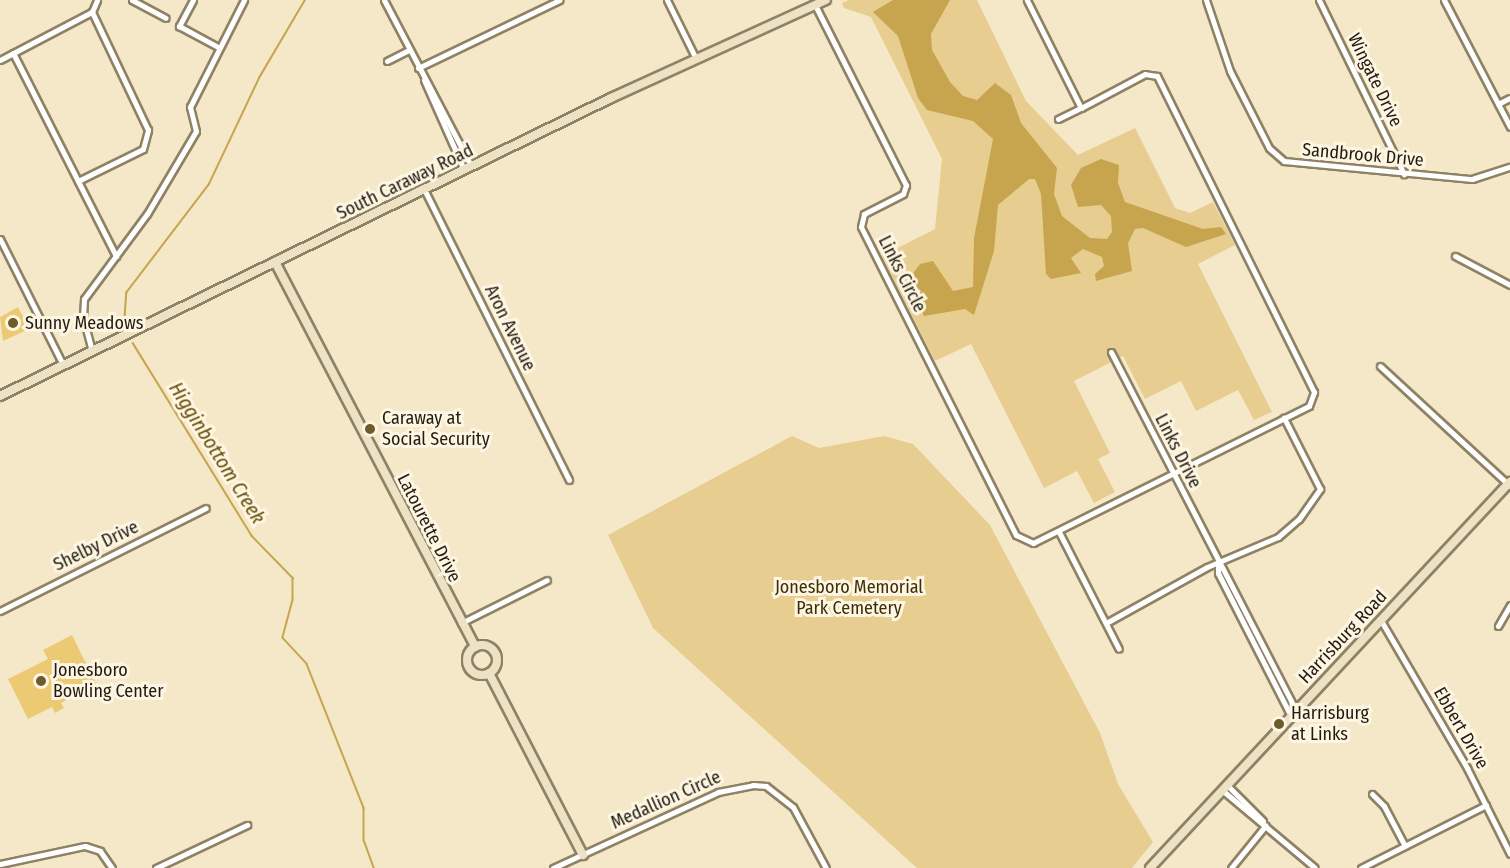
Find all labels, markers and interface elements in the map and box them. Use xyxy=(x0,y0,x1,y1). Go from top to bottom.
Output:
street label: Wingate Drive xyxy=(1343,30,1407,130)
street label: Sandbrook Drive xyxy=(1301,139,1425,171)
street label: South Caraway Road xyxy=(333,140,477,224)
street label: Links Circle xyxy=(874,232,930,316)
street label: Aron Avenue xyxy=(480,282,540,374)
place label: Sunny Meadows xyxy=(25,312,143,334)
marker: Sunny Meadows xyxy=(6,316,20,330)
water label: Higginbottom Creek xyxy=(164,378,270,528)
place label: Caraway at Social Security xyxy=(382,408,490,450)
street label: Links Drive xyxy=(1150,410,1206,492)
marker: Caraway at Social Security xyxy=(363,422,377,436)
street label: Latourette Drive xyxy=(392,470,466,586)
street label: Shelby Drive xyxy=(50,516,142,576)
park label: Jonesboro Memorial Park Cemetery xyxy=(775,577,923,620)
street label: Harrisburg Road xyxy=(1294,586,1392,688)
place label: Jonesboro Bowling Center xyxy=(53,660,164,702)
marker: Jonesboro Bowling Center xyxy=(34,674,48,688)
street label: Ebbert Drive xyxy=(1429,683,1493,773)
place label: Harrisburg at Links xyxy=(1291,703,1369,746)
marker: Harrisburg at Links xyxy=(1272,717,1286,731)
street label: Medallion Circle xyxy=(608,766,724,834)

